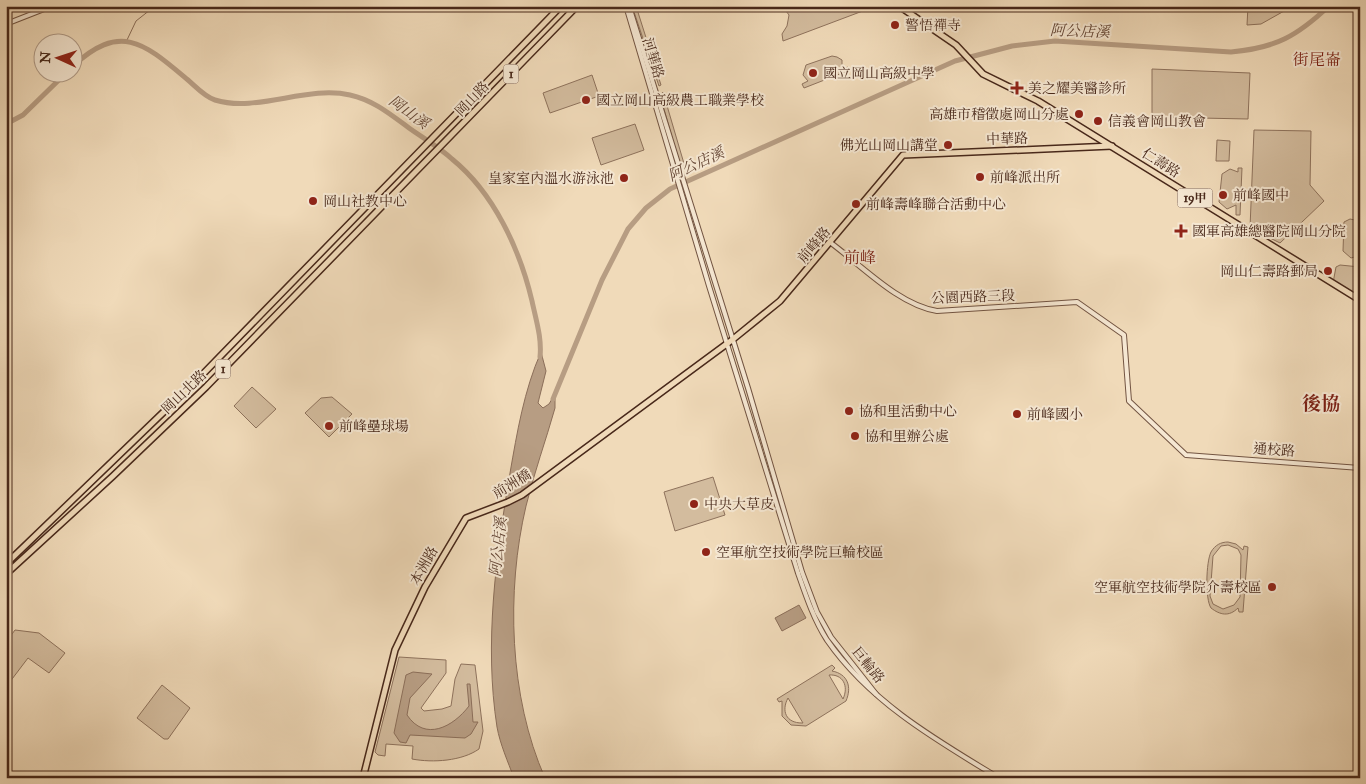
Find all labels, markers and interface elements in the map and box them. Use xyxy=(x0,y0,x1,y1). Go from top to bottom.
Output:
place label: 警悟禪寺 xyxy=(905,17,961,34)
marker: 警悟禪寺 xyxy=(889,19,901,31)
water label: 阿公店溪 xyxy=(1050,21,1112,41)
north arrow xyxy=(32,32,82,82)
street label: 河華路 xyxy=(639,35,667,81)
district label: 街尾崙 xyxy=(1293,50,1341,69)
text: N xyxy=(37,51,54,64)
road number: 1 xyxy=(504,64,518,84)
place label: 國立岡山高級中學 xyxy=(823,65,935,82)
marker: 國立岡山高級中學 xyxy=(807,67,819,79)
street label: 岡山路 xyxy=(451,78,493,120)
place label: 美之耀美醫診所 xyxy=(1028,80,1126,97)
marker: 美之耀美醫診所 xyxy=(1010,81,1024,95)
water label: 岡山溪 xyxy=(386,91,434,134)
place label: 國立岡山高級農工職業學校 xyxy=(596,92,764,109)
marker: 國立岡山高級農工職業學校 xyxy=(580,94,592,106)
place label: 高雄市稽徵處岡山分處 xyxy=(929,106,1069,123)
marker: 高雄市稽徵處岡山分處 xyxy=(1073,108,1085,120)
place label: 信義會岡山教會 xyxy=(1108,113,1206,130)
marker: 信義會岡山教會 xyxy=(1092,115,1104,127)
street label: 中華路 xyxy=(986,130,1028,148)
place label: 佛光山岡山講堂 xyxy=(840,137,938,154)
marker: 佛光山岡山講堂 xyxy=(942,139,954,151)
water label: 阿公店溪 xyxy=(665,142,729,185)
street label: 仁壽路 xyxy=(1139,145,1183,181)
place label: 前峰派出所 xyxy=(990,169,1060,186)
place label: 皇家室內溫水游泳池 xyxy=(488,170,614,187)
marker: 前峰派出所 xyxy=(974,171,986,183)
marker: 皇家室內溫水游泳池 xyxy=(618,172,630,184)
place label: 前峰國中 xyxy=(1233,187,1289,204)
road number: 19甲 xyxy=(1178,188,1212,208)
marker: 前峰國中 xyxy=(1217,189,1229,201)
place label: 岡山社教中心 xyxy=(323,193,407,210)
marker: 岡山社教中心 xyxy=(307,195,319,207)
place label: 前峰壽峰聯合活動中心 xyxy=(866,196,1006,213)
marker: 前峰壽峰聯合活動中心 xyxy=(850,198,862,210)
street label: 前峰路 xyxy=(794,223,834,267)
place label: 國軍高雄總醫院岡山分院 xyxy=(1192,223,1346,240)
marker: 國軍高雄總醫院岡山分院 xyxy=(1174,224,1188,238)
district label: 前峰 xyxy=(844,248,876,267)
place label: 岡山仁壽路郵局 xyxy=(1220,263,1318,280)
marker: 岡山仁壽路郵局 xyxy=(1322,265,1334,277)
street label: 公園西路三段 xyxy=(931,287,1015,307)
road number: 1 xyxy=(216,359,230,378)
street label: 岡山北路 xyxy=(158,366,210,418)
district label: 後協 xyxy=(1302,392,1340,415)
place label: 協和里活動中心 xyxy=(859,403,957,420)
marker: 協和里活動中心 xyxy=(843,405,855,417)
place label: 前峰國小 xyxy=(1027,406,1083,423)
marker: 前峰國小 xyxy=(1011,408,1023,420)
place label: 前峰壘球場 xyxy=(339,418,409,435)
marker: 前峰壘球場 xyxy=(323,420,335,432)
place label: 協和里辦公處 xyxy=(865,428,949,445)
marker: 協和里辦公處 xyxy=(849,430,861,442)
street label: 通校路 xyxy=(1252,440,1296,460)
street label: 前洲橋 xyxy=(490,466,534,502)
place label: 中央大草皮 xyxy=(704,496,774,513)
marker: 中央大草皮 xyxy=(688,498,700,510)
water label: 阿公店溪 xyxy=(486,514,510,578)
street label: 本洲路 xyxy=(406,544,442,588)
place label: 空軍航空技術學院巨輪校區 xyxy=(716,544,884,561)
marker: 空軍航空技術學院巨輪校區 xyxy=(700,546,712,558)
place label: 空軍航空技術學院介壽校區 xyxy=(1094,579,1262,596)
marker: 空軍航空技術學院介壽校區 xyxy=(1266,581,1278,593)
street label: 巨輪路 xyxy=(848,643,888,687)

